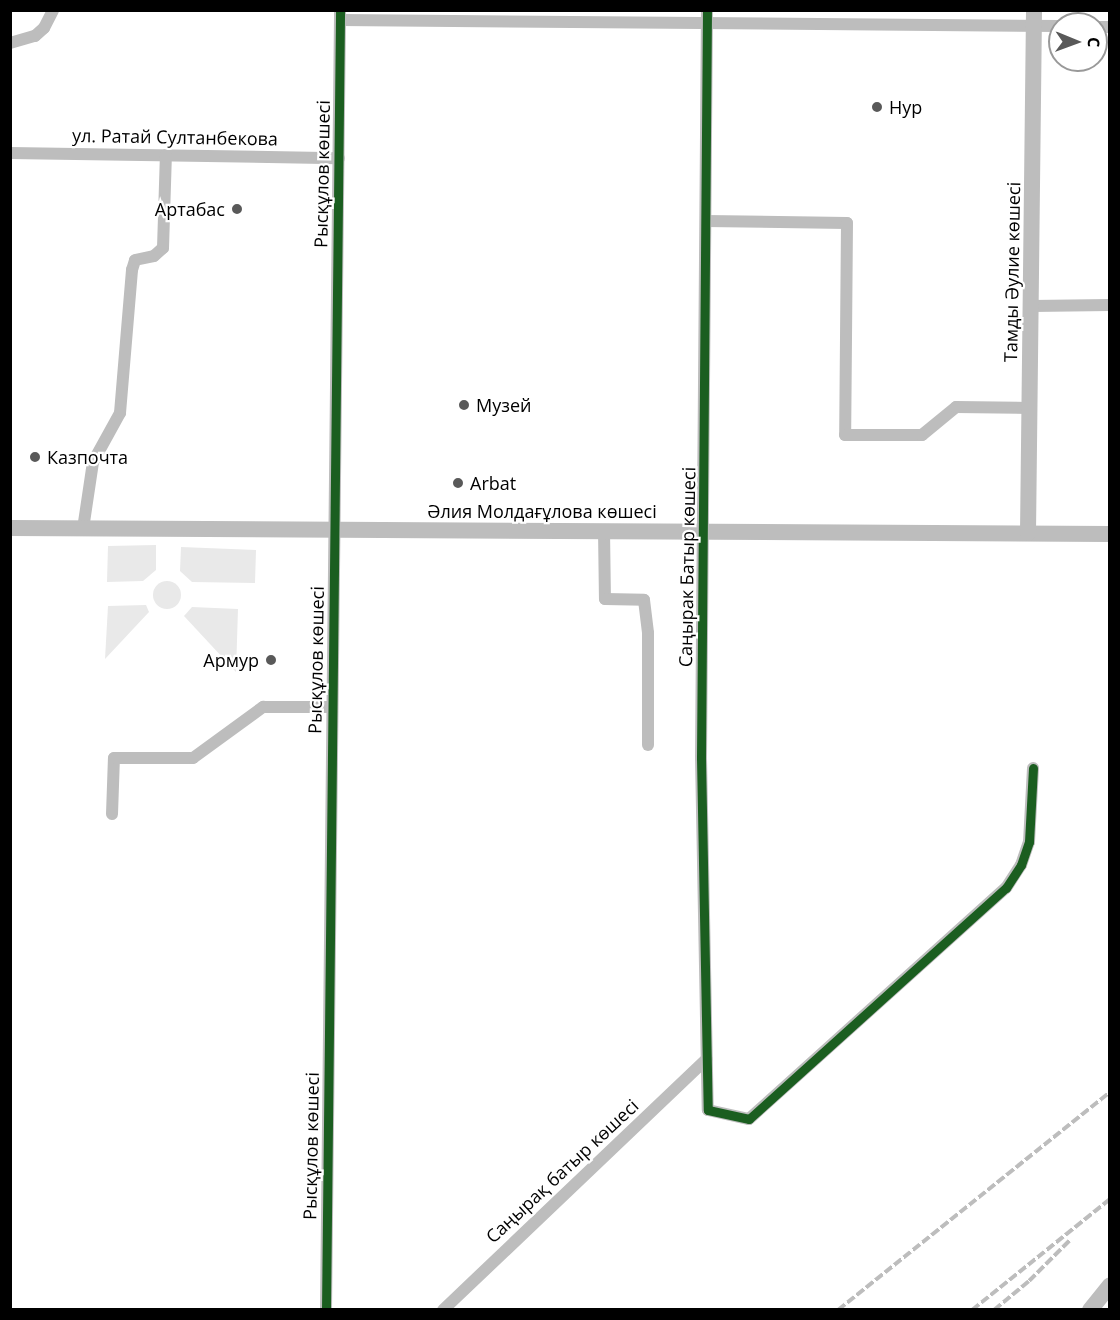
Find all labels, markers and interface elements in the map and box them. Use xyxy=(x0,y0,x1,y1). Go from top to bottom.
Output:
north arrow xyxy=(1048,12,1108,72)
text: С xyxy=(1083,37,1105,48)
place label: Нур xyxy=(889,96,922,118)
street label: Рысқұлов көшесі xyxy=(310,100,334,248)
marker: Нур xyxy=(870,100,884,114)
street label: ул. Ратай Султанбекова xyxy=(72,124,278,150)
street label: Тамды Әулие көшесі xyxy=(1000,182,1024,362)
place label: Артабас xyxy=(155,198,225,220)
marker: Артабас xyxy=(230,202,244,216)
place label: Музей xyxy=(476,394,531,416)
marker: Музей xyxy=(457,398,471,412)
place label: Казпочта xyxy=(47,446,128,468)
marker: Казпочта xyxy=(28,450,42,464)
street label: Саңырак Батыр көшесі xyxy=(674,467,700,667)
place label: Arbat xyxy=(470,472,516,494)
marker: Arbat xyxy=(451,476,465,490)
street label: Әлия Молдағұлова көшесі xyxy=(427,500,657,522)
street label: Рысқұлов көшесі xyxy=(304,586,328,734)
place label: Армур xyxy=(203,649,259,671)
marker: Армур xyxy=(264,653,278,667)
street label: Рысқұлов көшесі xyxy=(299,1072,323,1220)
street label: Саңырақ батыр көшесі xyxy=(481,1095,643,1247)

